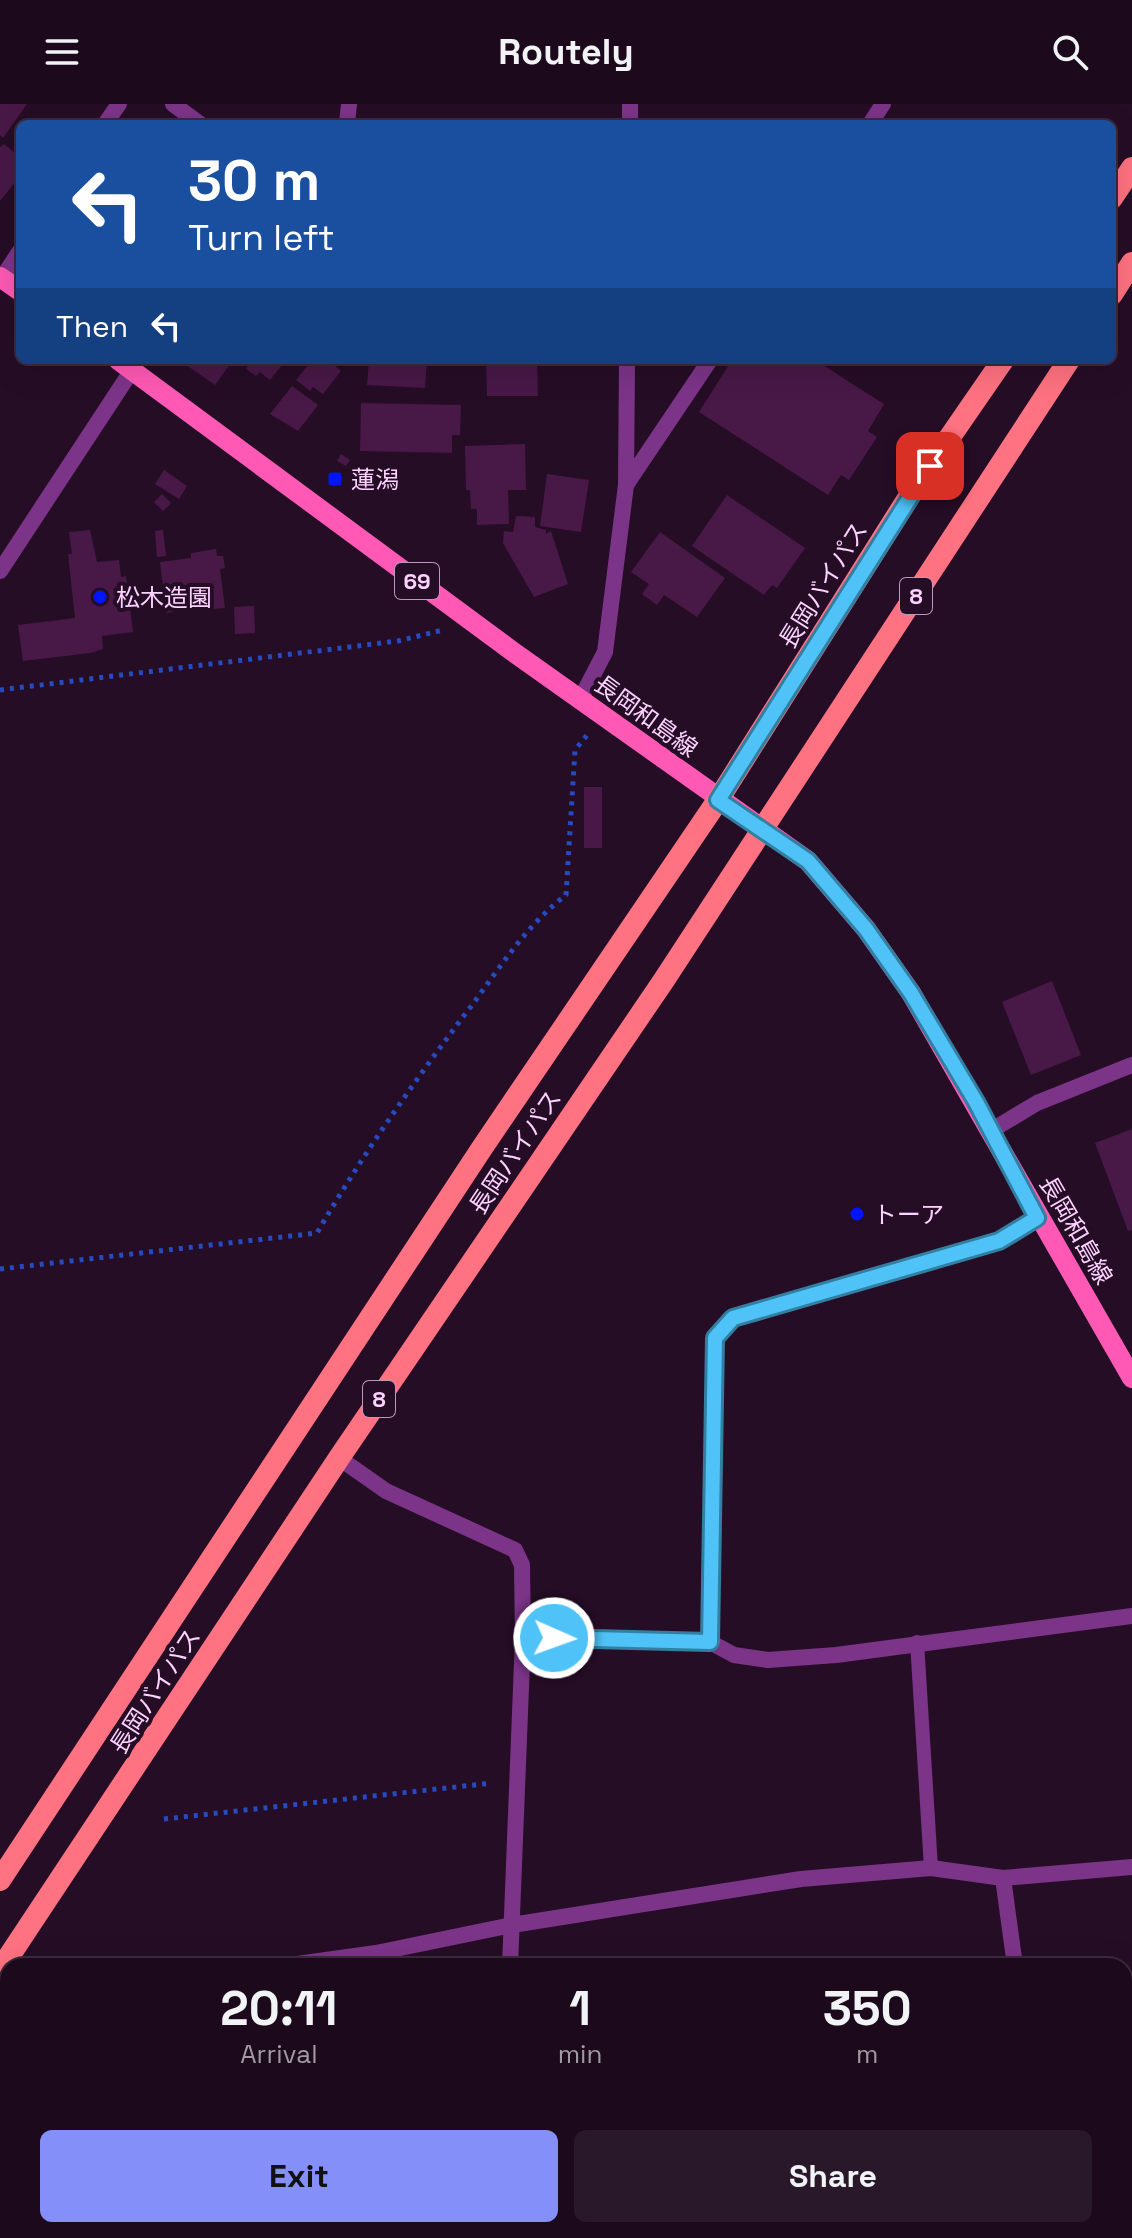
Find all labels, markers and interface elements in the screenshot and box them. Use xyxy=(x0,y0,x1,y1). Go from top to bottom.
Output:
text: Routely xyxy=(498,29,634,75)
icon: menu xyxy=(40,30,84,74)
icon: search xyxy=(1048,30,1092,74)
text: 30 m xyxy=(188,145,320,216)
icon: left xyxy=(56,152,160,256)
text: Turn left xyxy=(188,215,335,261)
icon: left xyxy=(144,304,188,348)
text: Then xyxy=(56,307,128,346)
pin xyxy=(896,432,964,500)
icon: arrive xyxy=(908,444,952,488)
place label: 蓮潟 xyxy=(351,464,399,495)
marker: 蓮潟 xyxy=(326,470,344,488)
street label: 長岡バイパス xyxy=(772,516,874,654)
road number: 69 xyxy=(395,563,439,599)
road number: 8 xyxy=(900,578,932,614)
place label: 松木造園 xyxy=(116,582,212,613)
marker: 松木造園 xyxy=(91,588,109,606)
street label: 長岡和島線 xyxy=(588,668,704,764)
street label: 長岡バイパス xyxy=(462,1084,568,1220)
street label: 長岡和島線 xyxy=(1033,1170,1119,1290)
place label: トーア xyxy=(873,1199,944,1230)
marker: トーア xyxy=(848,1205,866,1223)
road number: 8 xyxy=(363,1381,395,1417)
position arrow xyxy=(512,1596,596,1680)
street label: 長岡バイパス xyxy=(103,1622,207,1760)
text: 20:11 xyxy=(220,1978,338,2039)
text: 1 xyxy=(569,1978,591,2039)
text: 350 xyxy=(823,1978,912,2039)
text: Arrival xyxy=(240,2037,318,2071)
text: min xyxy=(558,2037,602,2071)
text: m xyxy=(856,2037,878,2071)
button: Exit xyxy=(40,2130,558,2222)
button: Share xyxy=(574,2130,1092,2222)

